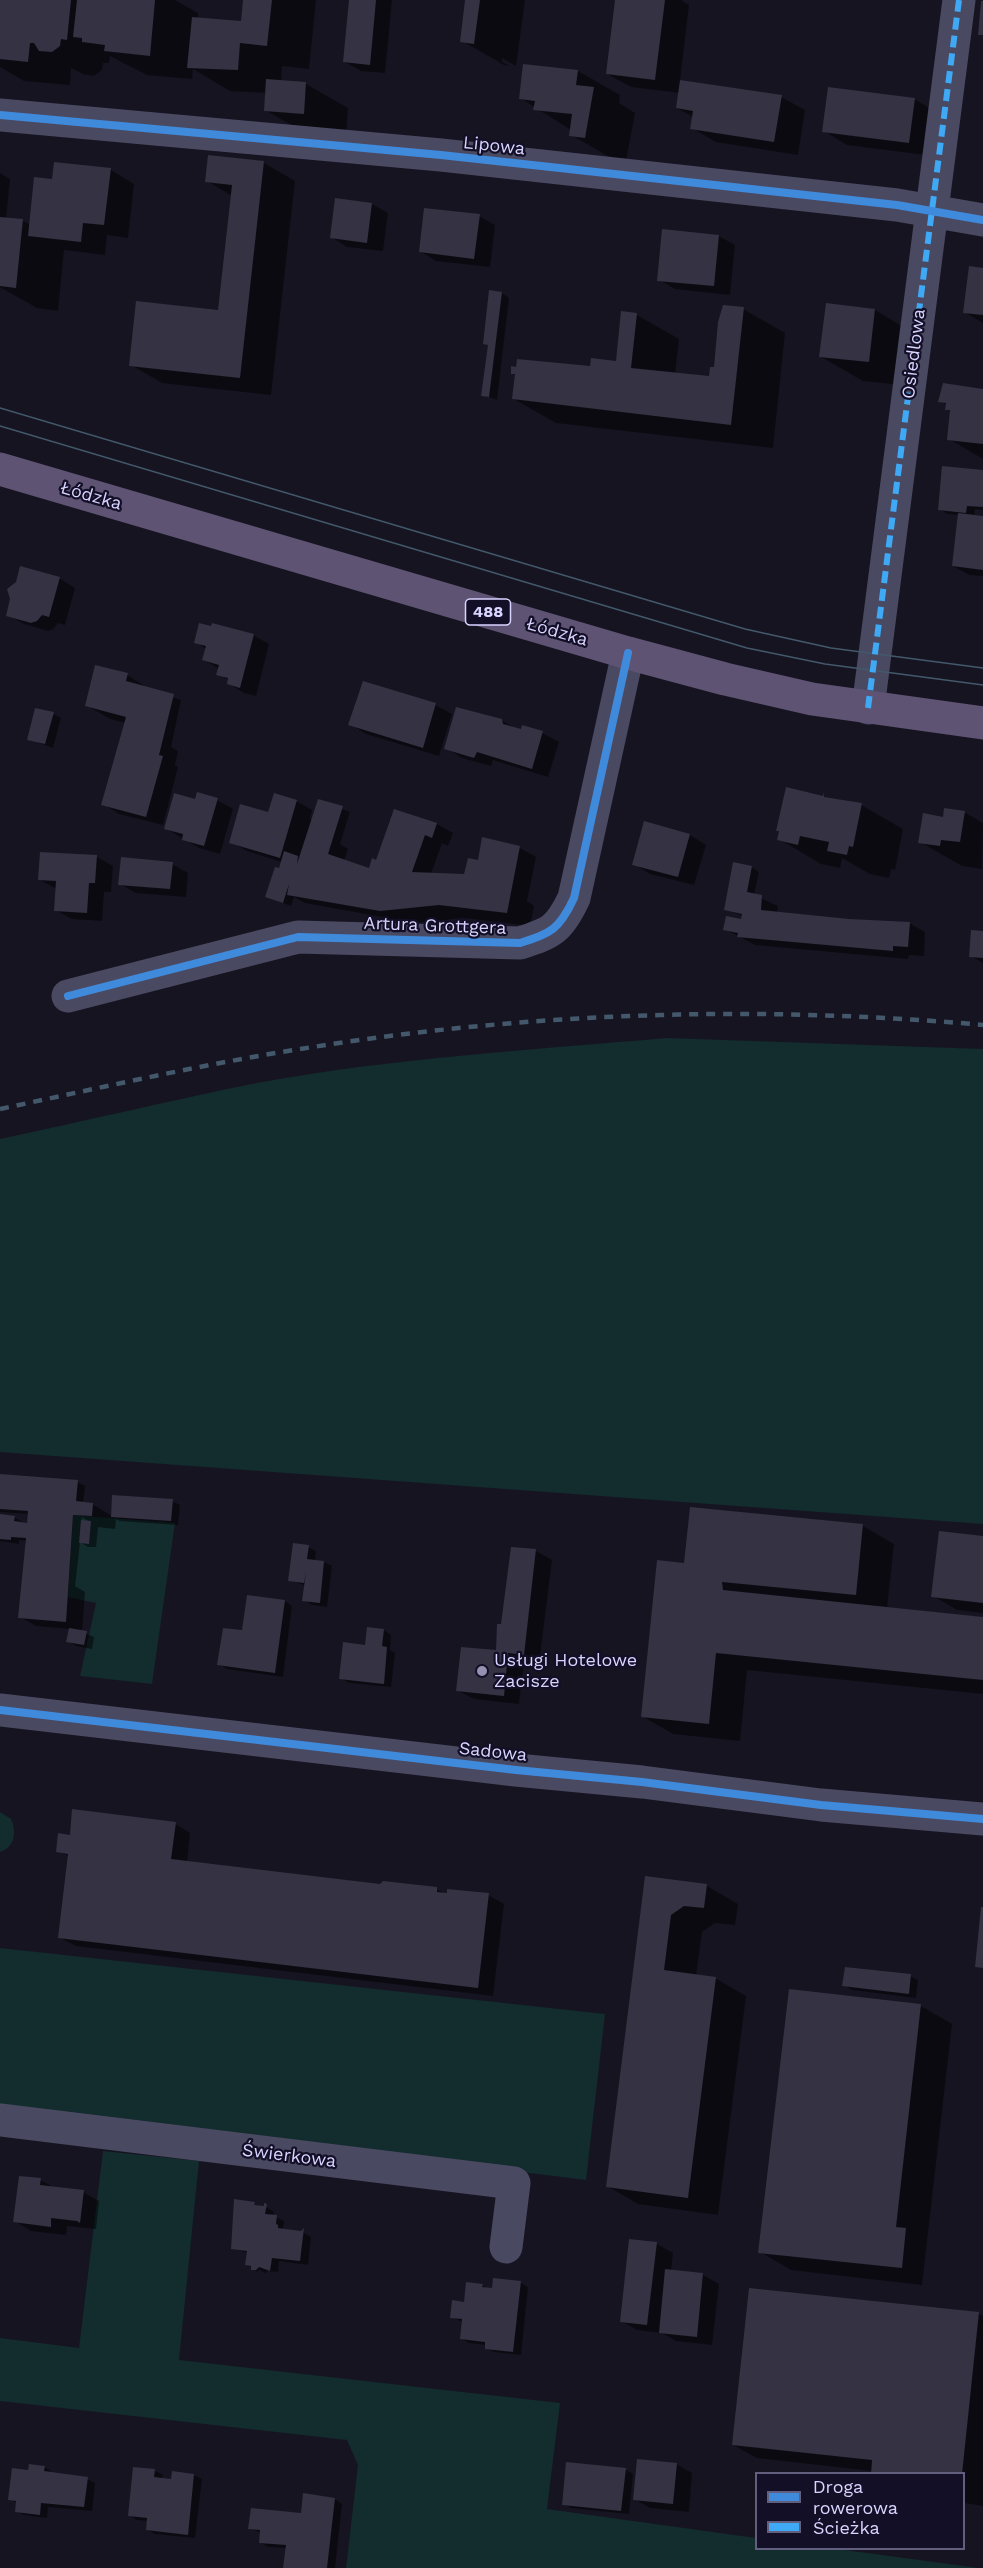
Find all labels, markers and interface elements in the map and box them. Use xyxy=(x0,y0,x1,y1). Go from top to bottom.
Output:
street label: Lipowa xyxy=(462,132,526,160)
street label: Osiedlowa xyxy=(898,308,930,400)
street label: Łódzka xyxy=(58,477,124,515)
road number: 488 xyxy=(466,599,510,625)
street label: Łódzka xyxy=(524,613,590,651)
street label: Artura Grottgera xyxy=(363,913,507,939)
place label: Usługi Hotelowe Zacisze xyxy=(494,1650,637,1692)
marker: Usługi Hotelowe Zacisze xyxy=(475,1664,489,1678)
street label: Sadowa xyxy=(458,1738,528,1766)
street label: Świerkowa xyxy=(241,2140,337,2172)
legend xyxy=(755,2472,965,2550)
text: Droga rowerowa xyxy=(813,2476,898,2518)
text: Ścieżka xyxy=(813,2517,880,2538)

